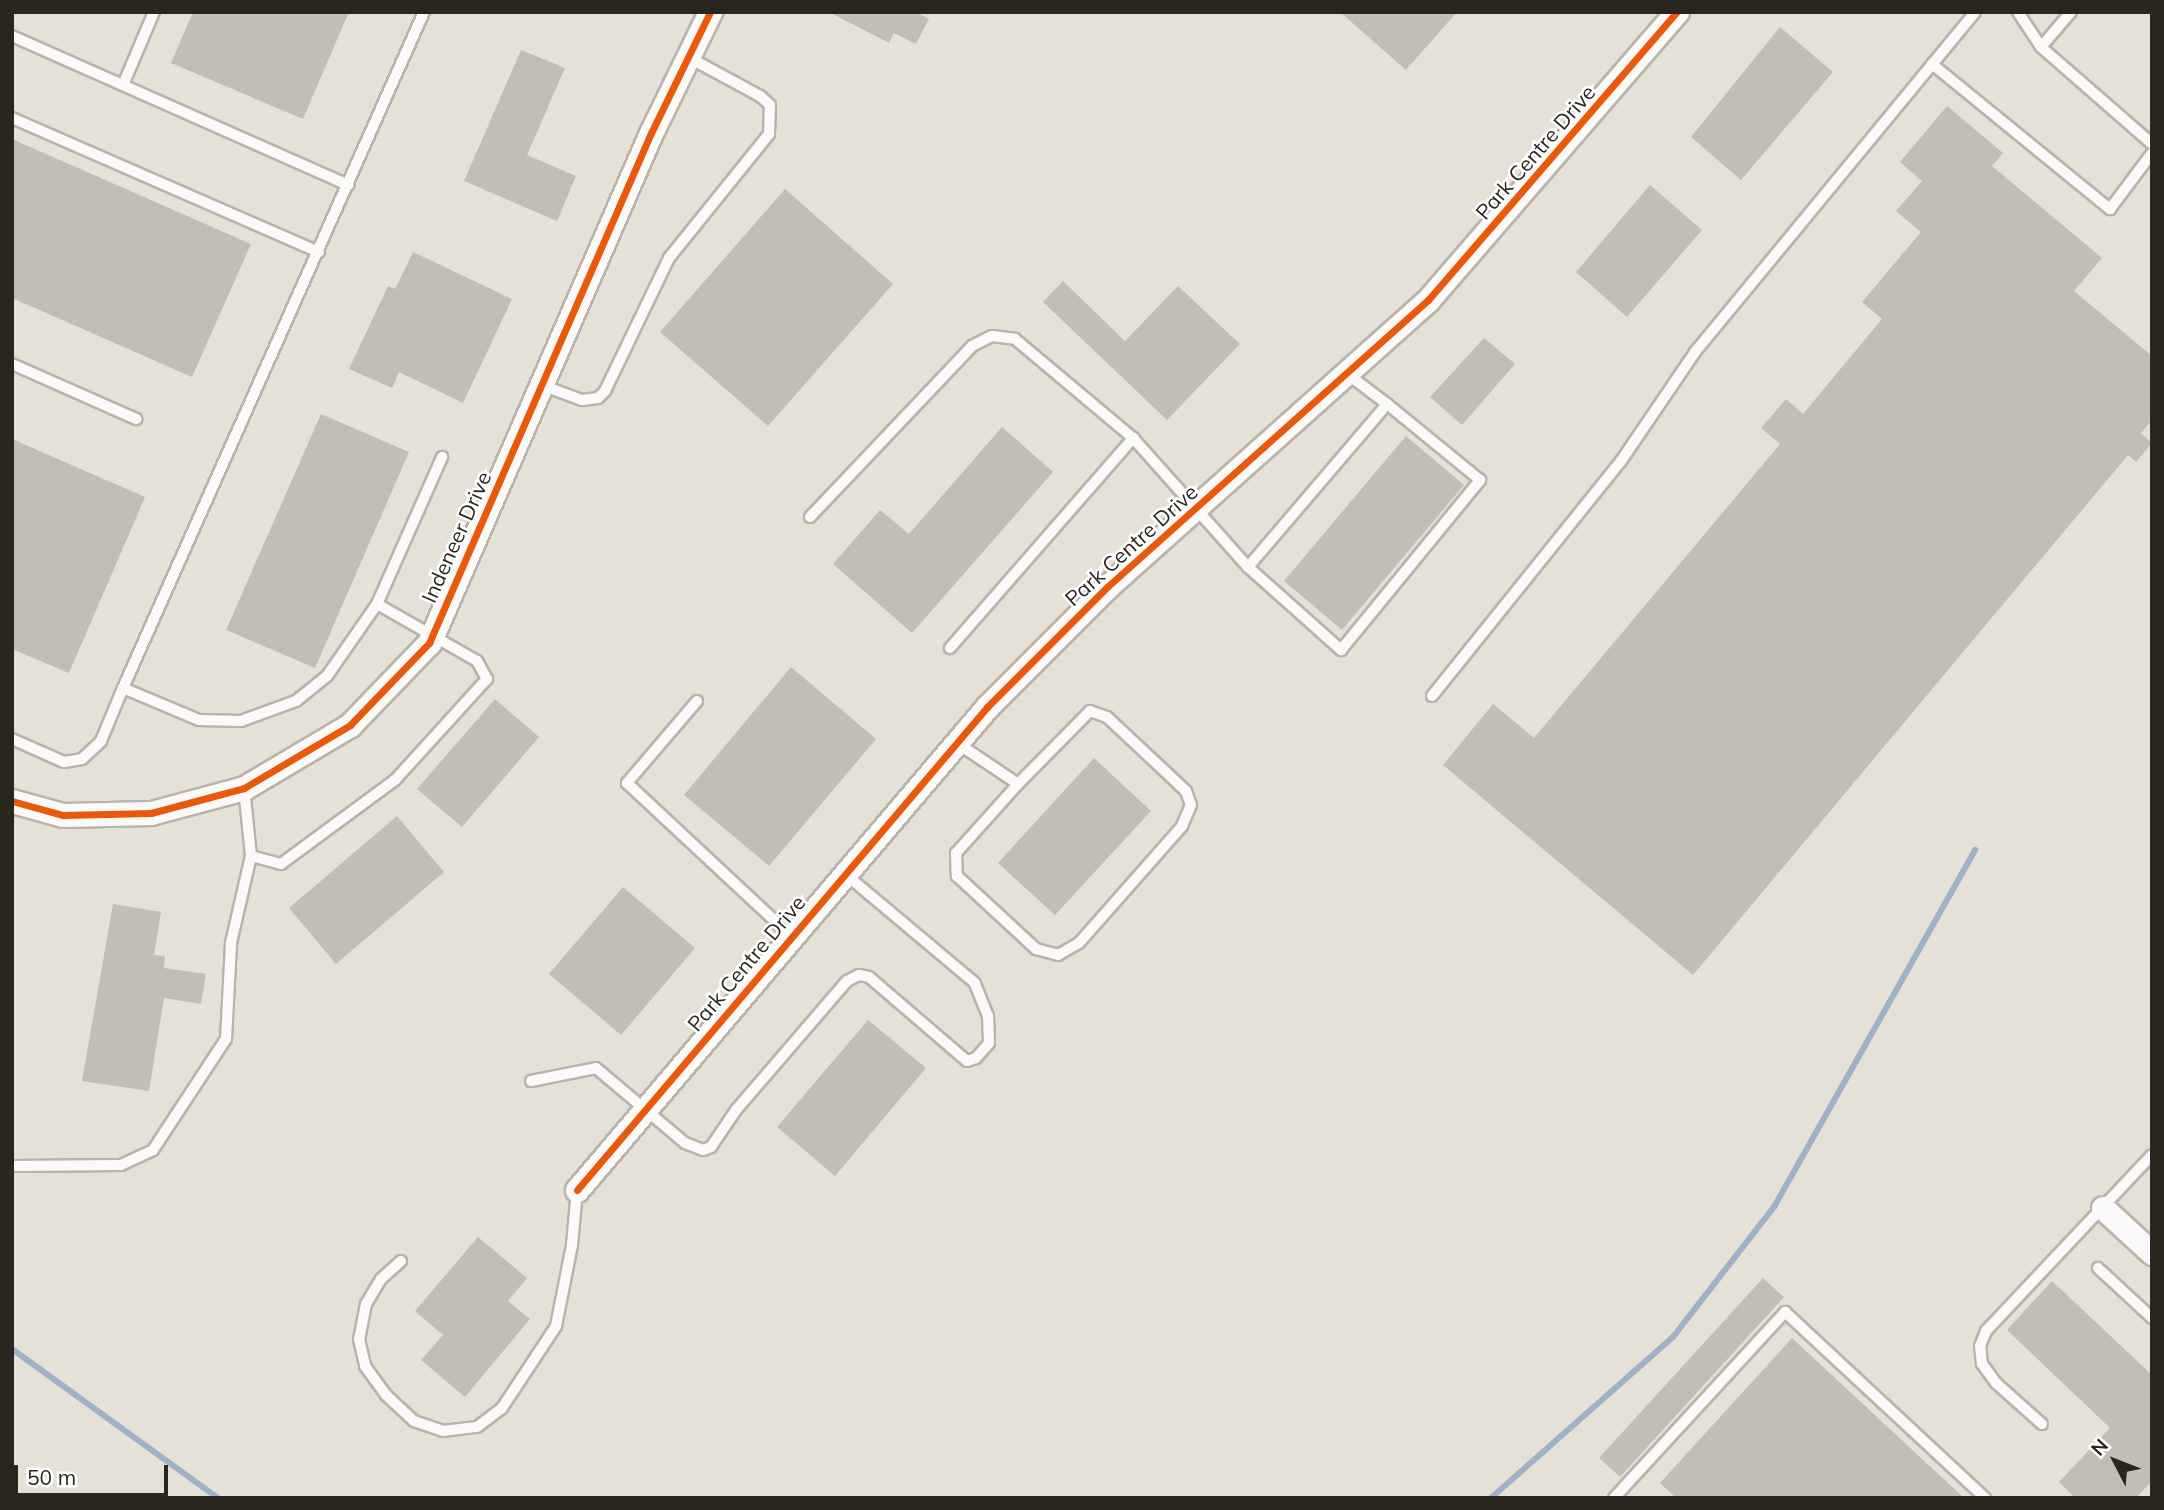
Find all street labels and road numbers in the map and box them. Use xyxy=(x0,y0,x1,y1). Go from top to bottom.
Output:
street label: Park Centre Drive xyxy=(1470,80,1600,224)
street label: Indeneer Drive xyxy=(416,468,496,606)
street label: Park Centre Drive xyxy=(1060,479,1202,611)
street label: Park Centre Drive xyxy=(682,890,810,1036)

